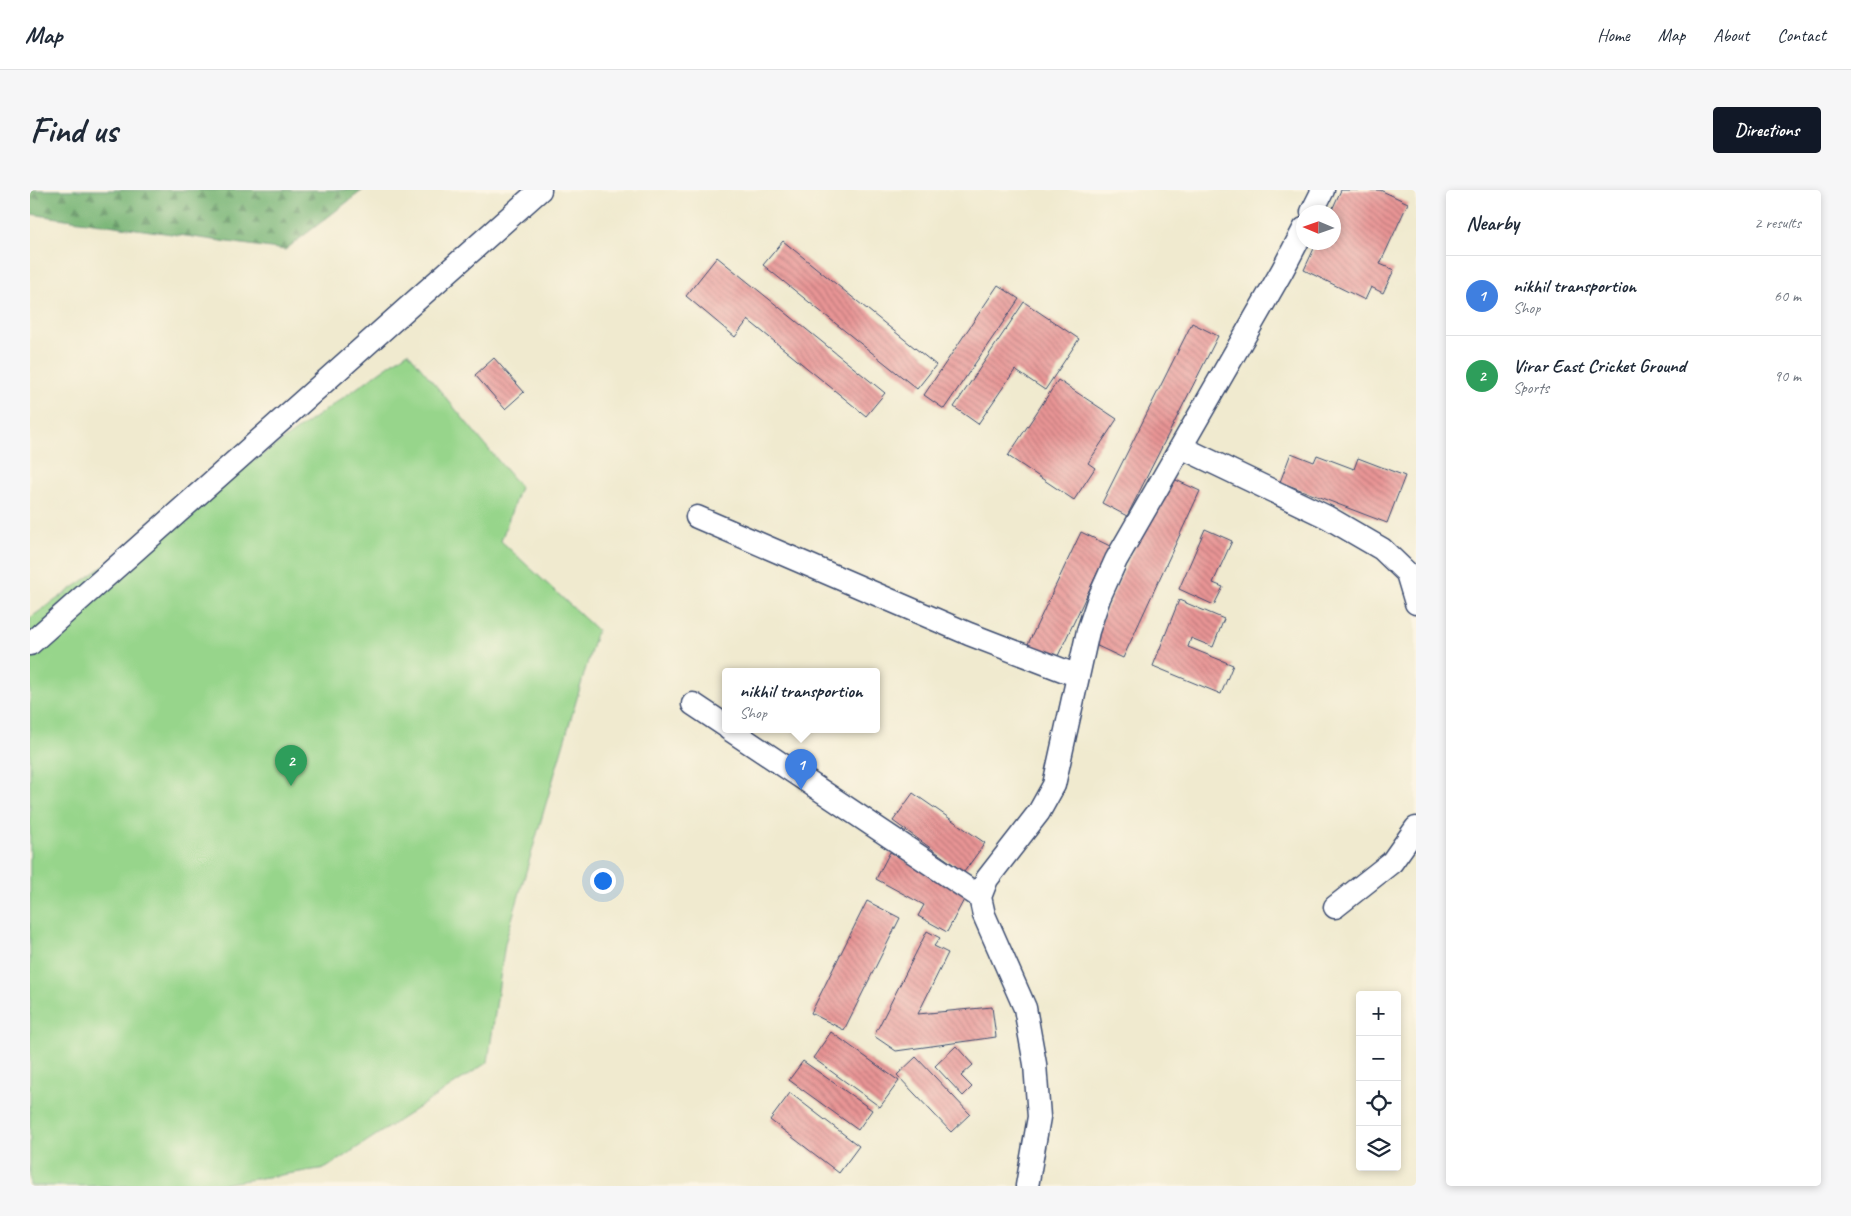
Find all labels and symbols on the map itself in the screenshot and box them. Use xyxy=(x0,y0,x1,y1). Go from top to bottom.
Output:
north arrow xyxy=(1296,205,1341,250)
pin: 2 xyxy=(275,745,307,786)
pin: 1 xyxy=(785,749,817,790)
your location xyxy=(590,868,616,894)

